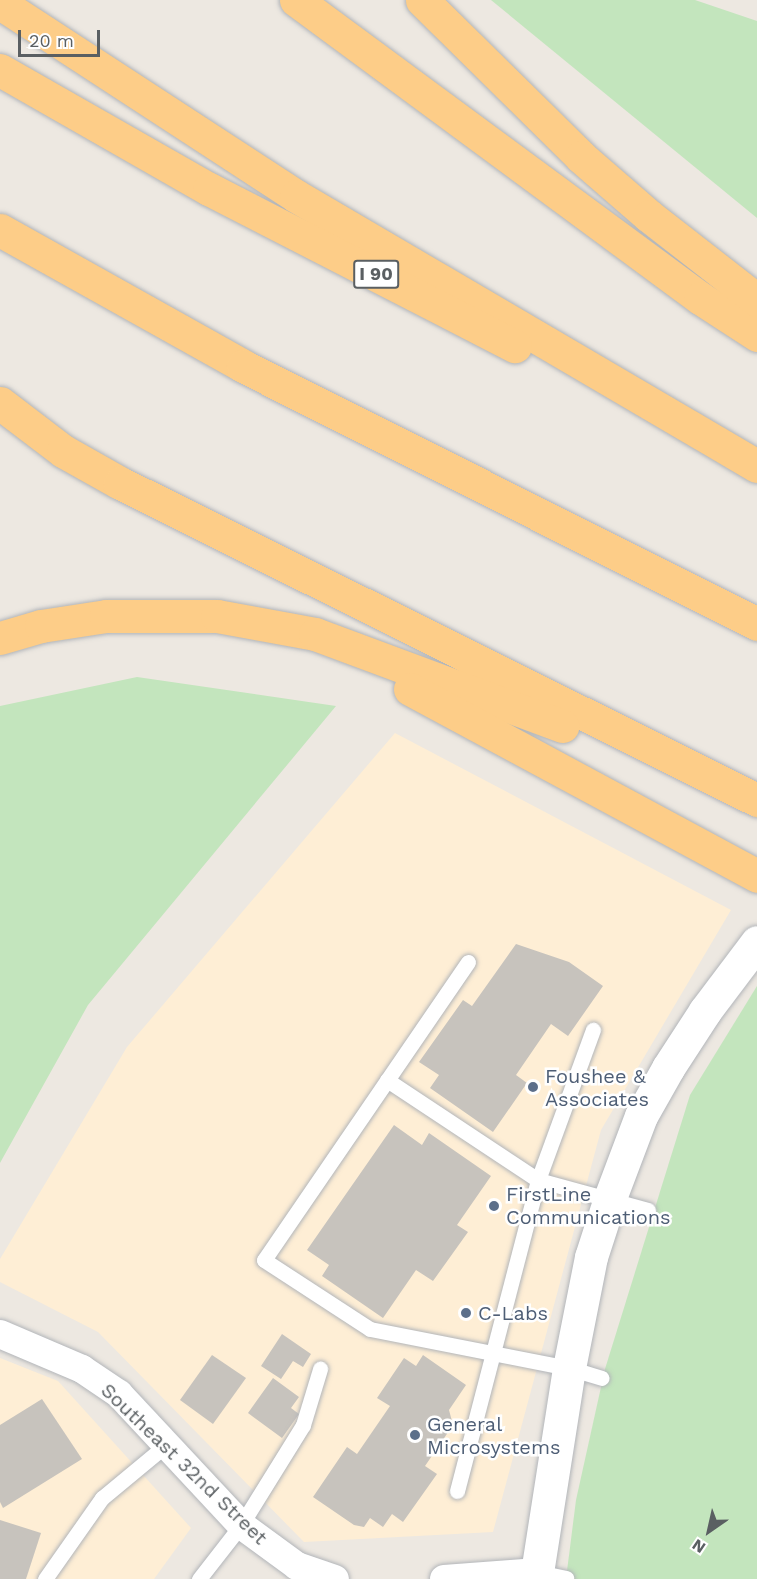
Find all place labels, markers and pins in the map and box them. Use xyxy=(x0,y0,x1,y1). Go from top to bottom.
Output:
place label: Foushee & Associates xyxy=(545,1064,649,1111)
marker: Foushee & Associates xyxy=(526,1080,540,1094)
place label: FirstLine Communications xyxy=(506,1182,671,1229)
marker: FirstLine Communications xyxy=(487,1199,501,1213)
place label: C-Labs xyxy=(478,1301,548,1325)
marker: C-Labs xyxy=(459,1306,473,1320)
place label: General Microsystems xyxy=(427,1412,560,1459)
marker: General Microsystems xyxy=(408,1428,422,1442)

